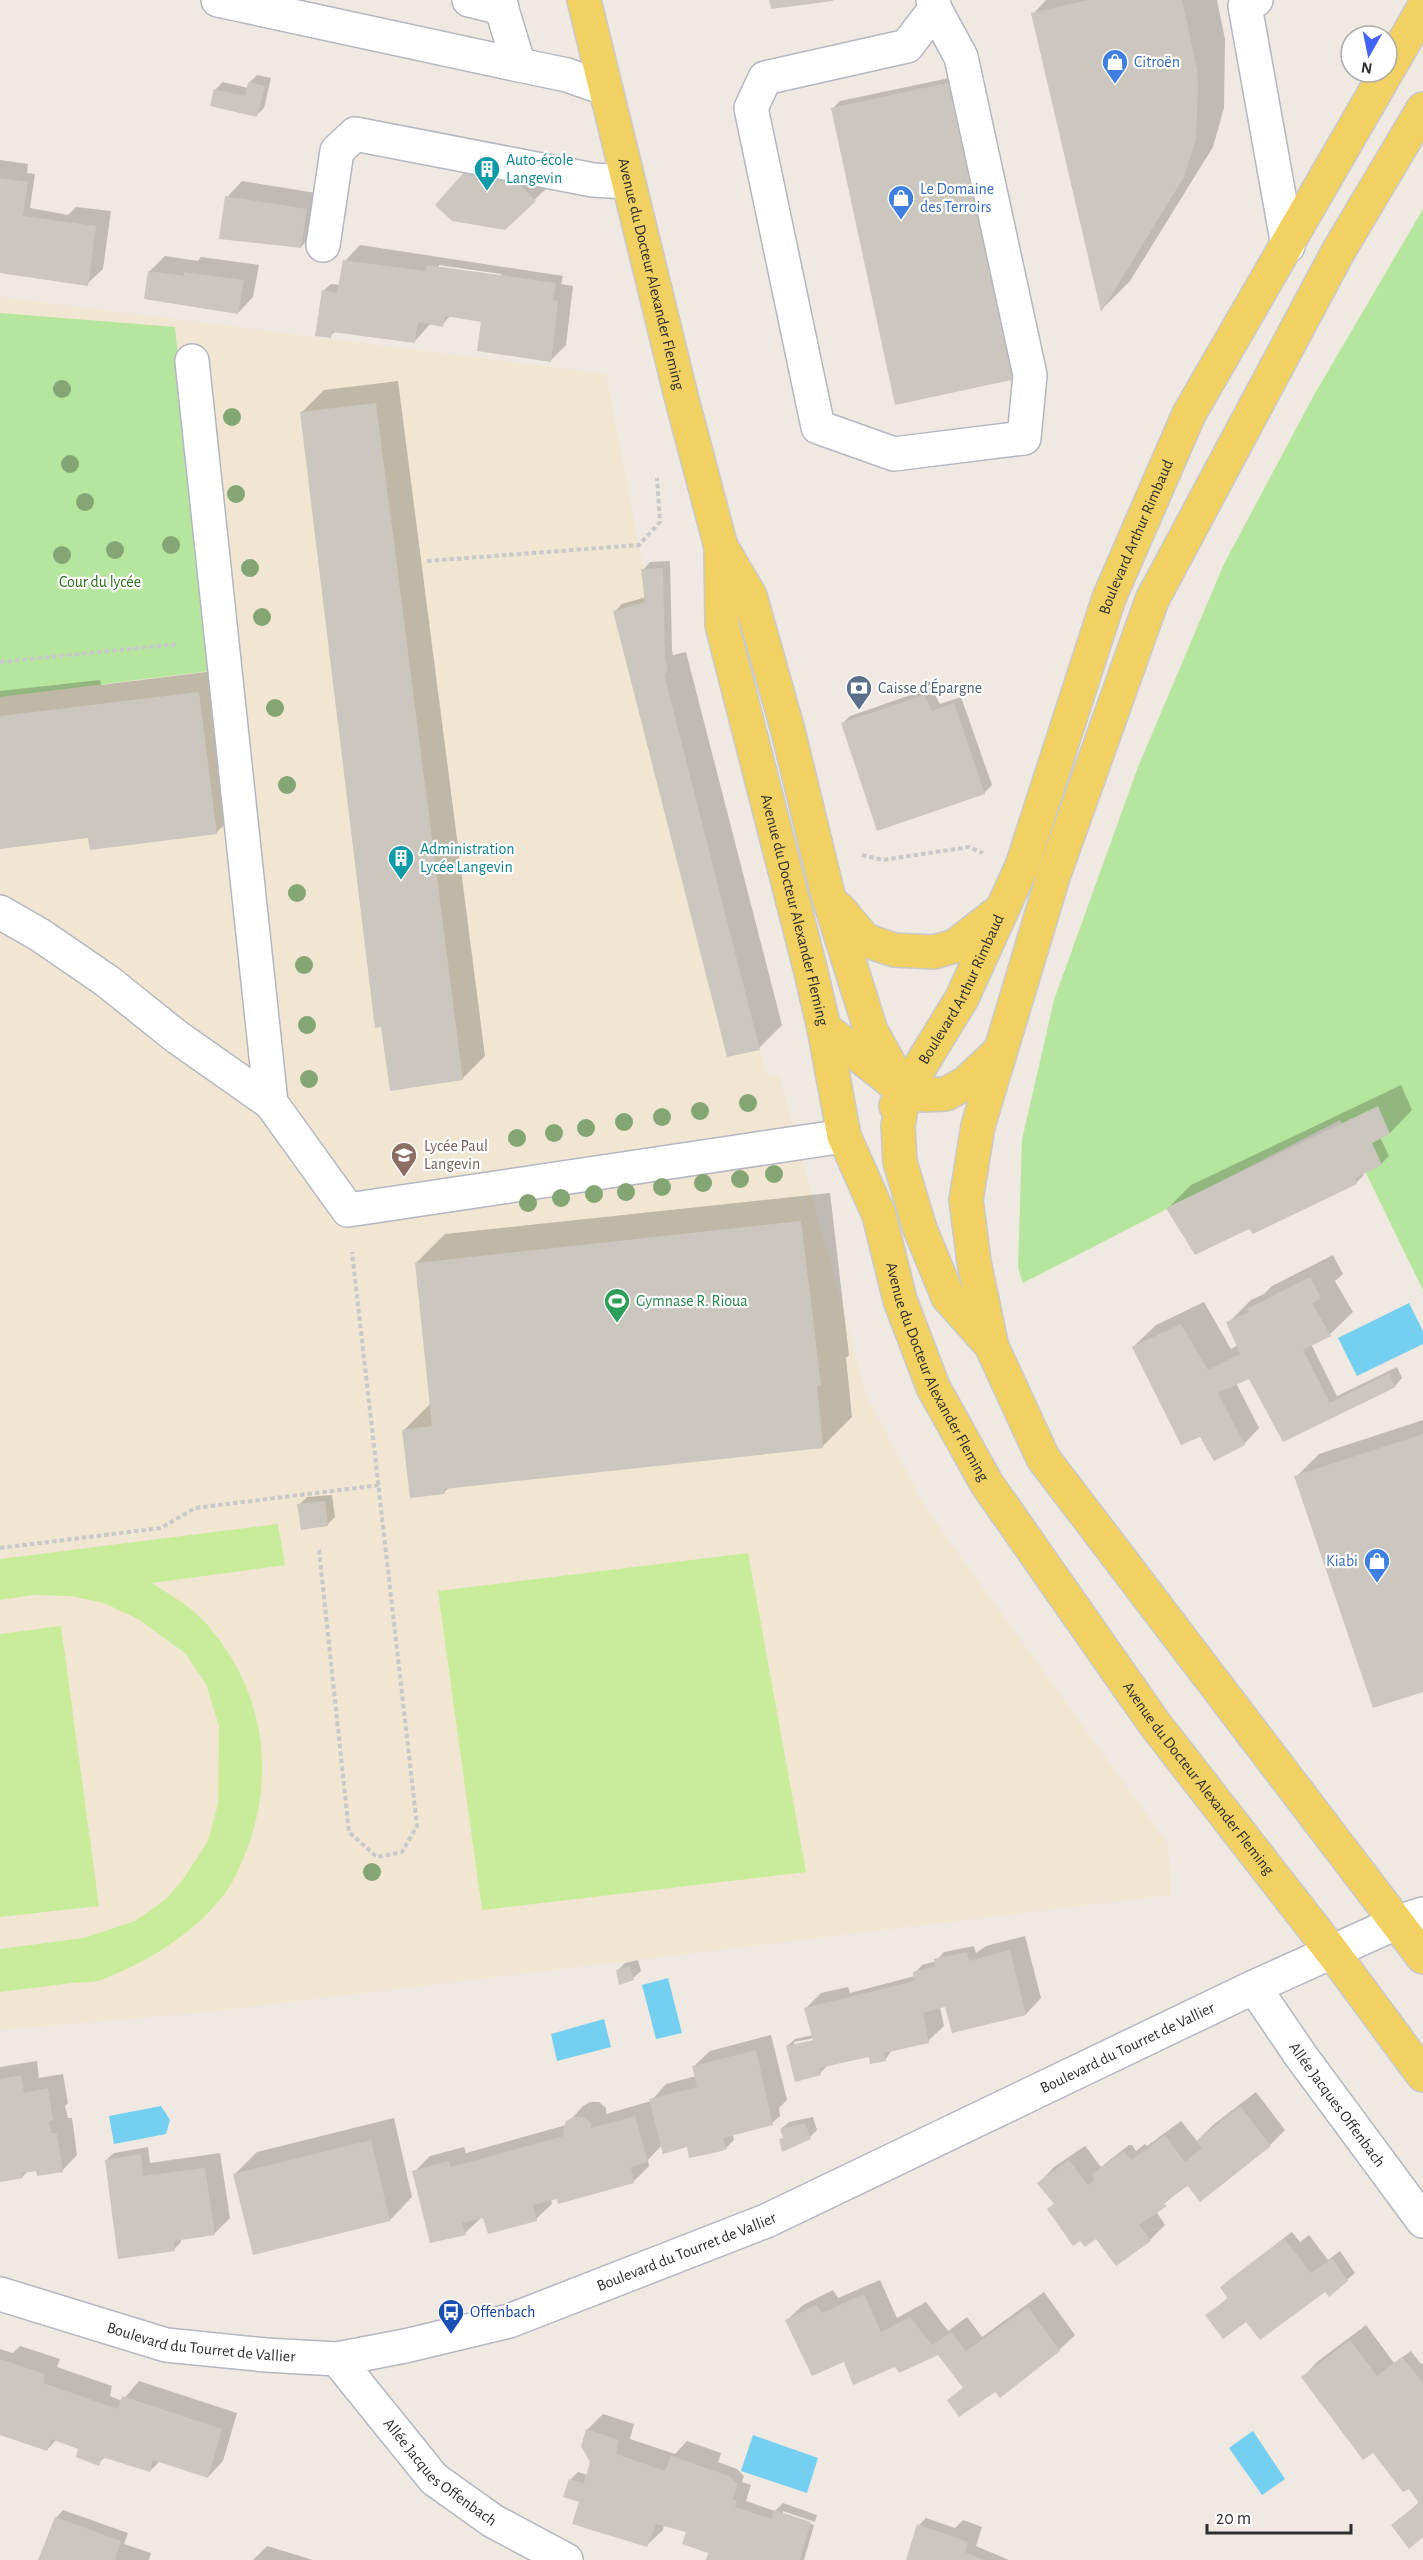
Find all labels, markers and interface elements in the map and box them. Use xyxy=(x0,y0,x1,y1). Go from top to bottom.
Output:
north arrow xyxy=(1339,24,1399,84)
shop icon: Citroën xyxy=(1100,47,1130,85)
place label: Citroën xyxy=(1134,54,1180,70)
text: N xyxy=(1360,59,1374,77)
place label: Auto-école Langevin xyxy=(506,152,573,186)
building icon: Auto-école Langevin xyxy=(472,154,502,192)
street label: Avenue du Docteur Alexander Fleming xyxy=(615,156,687,392)
place label: Le Domaine des Terroirs xyxy=(920,181,994,215)
shop icon: Le Domaine des Terroirs xyxy=(886,183,916,221)
street label: Boulevard Arthur Rimbaud xyxy=(1096,457,1176,616)
park label: Cour du lycée xyxy=(59,574,141,591)
bank icon: Caisse d'Épargne xyxy=(844,673,874,711)
place label: Caisse d'Épargne xyxy=(878,678,982,696)
street label: Avenue du Docteur Alexander Fleming xyxy=(758,792,831,1028)
place label: Administration Lycée Langevin xyxy=(420,841,514,876)
building icon: Administration Lycée Langevin xyxy=(386,843,416,881)
street label: Boulevard Arthur Rimbaud xyxy=(916,912,1007,1067)
place label: Lycée Paul Langevin xyxy=(424,1138,488,1172)
school or university icon: Lycée Paul Langevin xyxy=(389,1140,419,1178)
street label: Avenue du Docteur Alexander Fleming xyxy=(883,1261,992,1484)
sports icon: Gymnase R. Rioua xyxy=(602,1286,632,1324)
place label: Gymnase R. Rioua xyxy=(636,1293,748,1310)
shop icon: Kiabi xyxy=(1362,1546,1392,1584)
place label: Kiabi xyxy=(1326,1553,1358,1569)
street label: Avenue du Docteur Alexander Fleming xyxy=(1120,1679,1277,1878)
street label: Boulevard du Tourret de Vallier xyxy=(1038,1999,1218,2096)
street label: Allée Jacques Offenbach xyxy=(1286,2039,1388,2170)
street label: Boulevard du Tourret de Vallier xyxy=(595,2209,780,2294)
bus stop icon: Offenbach xyxy=(436,2297,466,2335)
place label: Offenbach xyxy=(470,2304,535,2320)
street label: Boulevard du Tourret de Vallier xyxy=(105,2319,297,2365)
street label: Allée Jacques Offenbach xyxy=(380,2415,500,2529)
scale bar xyxy=(1207,2497,1351,2535)
text: 20 m xyxy=(1216,2510,1251,2528)

